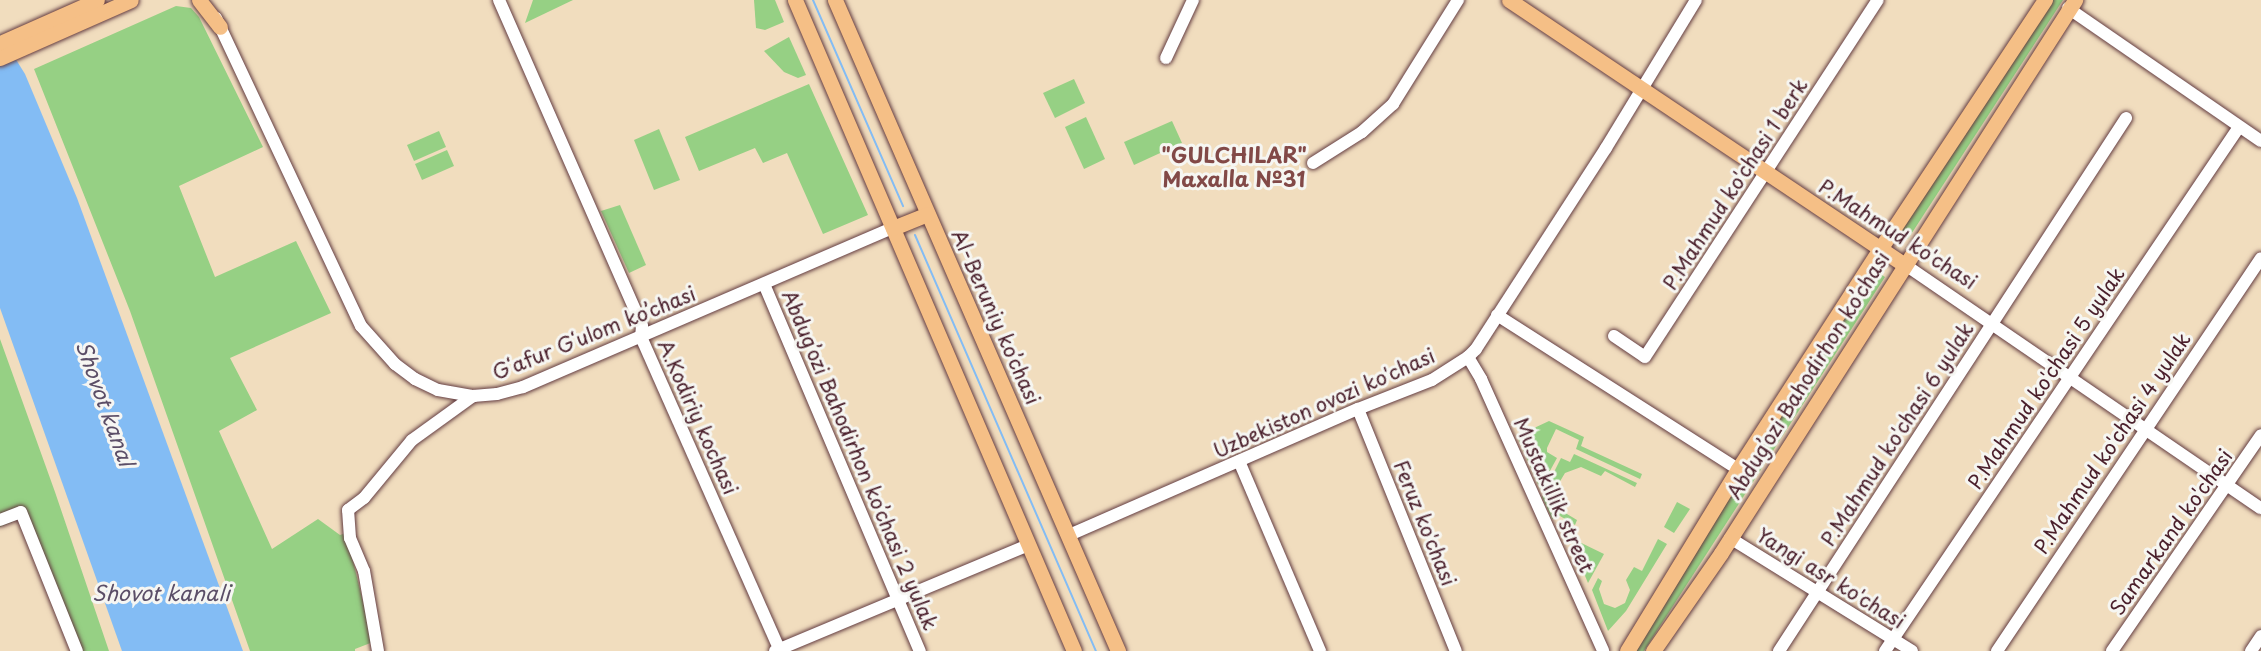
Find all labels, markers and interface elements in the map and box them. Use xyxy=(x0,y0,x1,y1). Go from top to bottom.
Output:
street label: P.Mahmud ko'chasi 1 berk xyxy=(1657,73,1813,295)
district label: "GULCHILAR" Maxalla №31 xyxy=(1161,141,1307,191)
street label: P.Mahmud ko'chasi xyxy=(1814,174,1982,294)
street label: Al-Beruniy ko’chasi xyxy=(947,227,1045,407)
street label: Abdug’ozi Bahodirhon ko’chasi xyxy=(1721,246,1895,504)
street label: P.Mahmud ko'chasi 5 yulak xyxy=(1963,262,2129,494)
street label: Gʻafur Gʻulom ko’chasi xyxy=(489,281,699,385)
street label: Abdug’ozi Bahodirhon ko’chasi 2 yulak xyxy=(777,286,943,634)
street label: P.Mahmud ko'chasi 6 yulak xyxy=(1815,317,1979,551)
street label: P.Mahmud ko'chasi 4 yulak xyxy=(2028,327,2196,559)
water label: Shovot kanal xyxy=(72,336,140,470)
street label: A.Kodiriy kochasi xyxy=(653,336,743,498)
street label: Uzbekiston ovozi ko'chasi xyxy=(1209,343,1439,463)
street label: Mustakillik street xyxy=(1509,413,1599,577)
street label: Samarkand ko'chasi xyxy=(2105,444,2237,620)
street label: Feruz ko'chasi xyxy=(1389,456,1461,590)
street label: Yangi asr ko'chasi xyxy=(1752,523,1910,633)
water label: Shovot kanali xyxy=(91,579,231,605)

